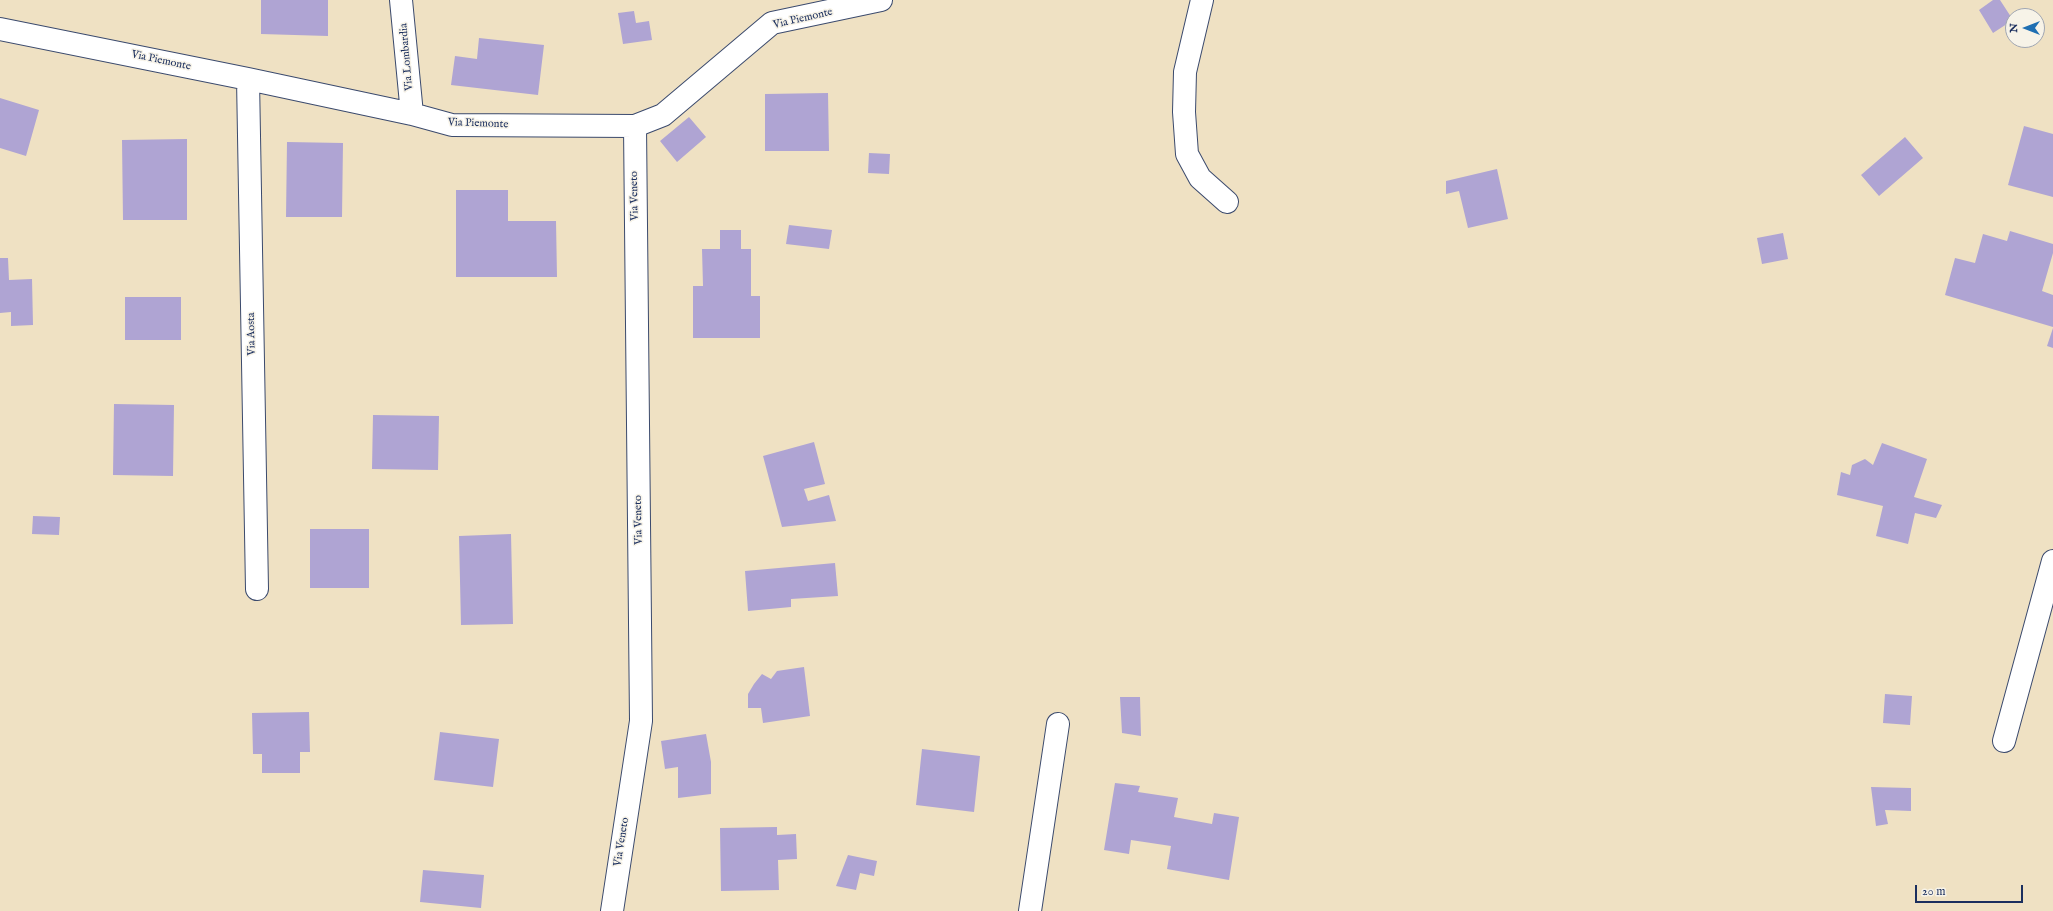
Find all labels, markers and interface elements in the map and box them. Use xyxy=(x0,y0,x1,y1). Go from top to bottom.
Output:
street label: Via Piemonte xyxy=(772,6,834,32)
north arrow xyxy=(2005,8,2045,48)
street label: Via Lombardia xyxy=(397,23,417,91)
text: N xyxy=(2007,23,2021,33)
street label: Via Piemonte xyxy=(130,48,192,74)
street label: Via Piemonte xyxy=(447,116,509,132)
street label: Via Veneto xyxy=(628,171,642,221)
street label: Via Aosta xyxy=(245,312,259,356)
street label: Via Veneto xyxy=(632,495,646,545)
street label: Via Veneto xyxy=(612,816,632,868)
scale bar xyxy=(1917,877,2025,903)
text: 20 m xyxy=(1922,884,1945,899)

